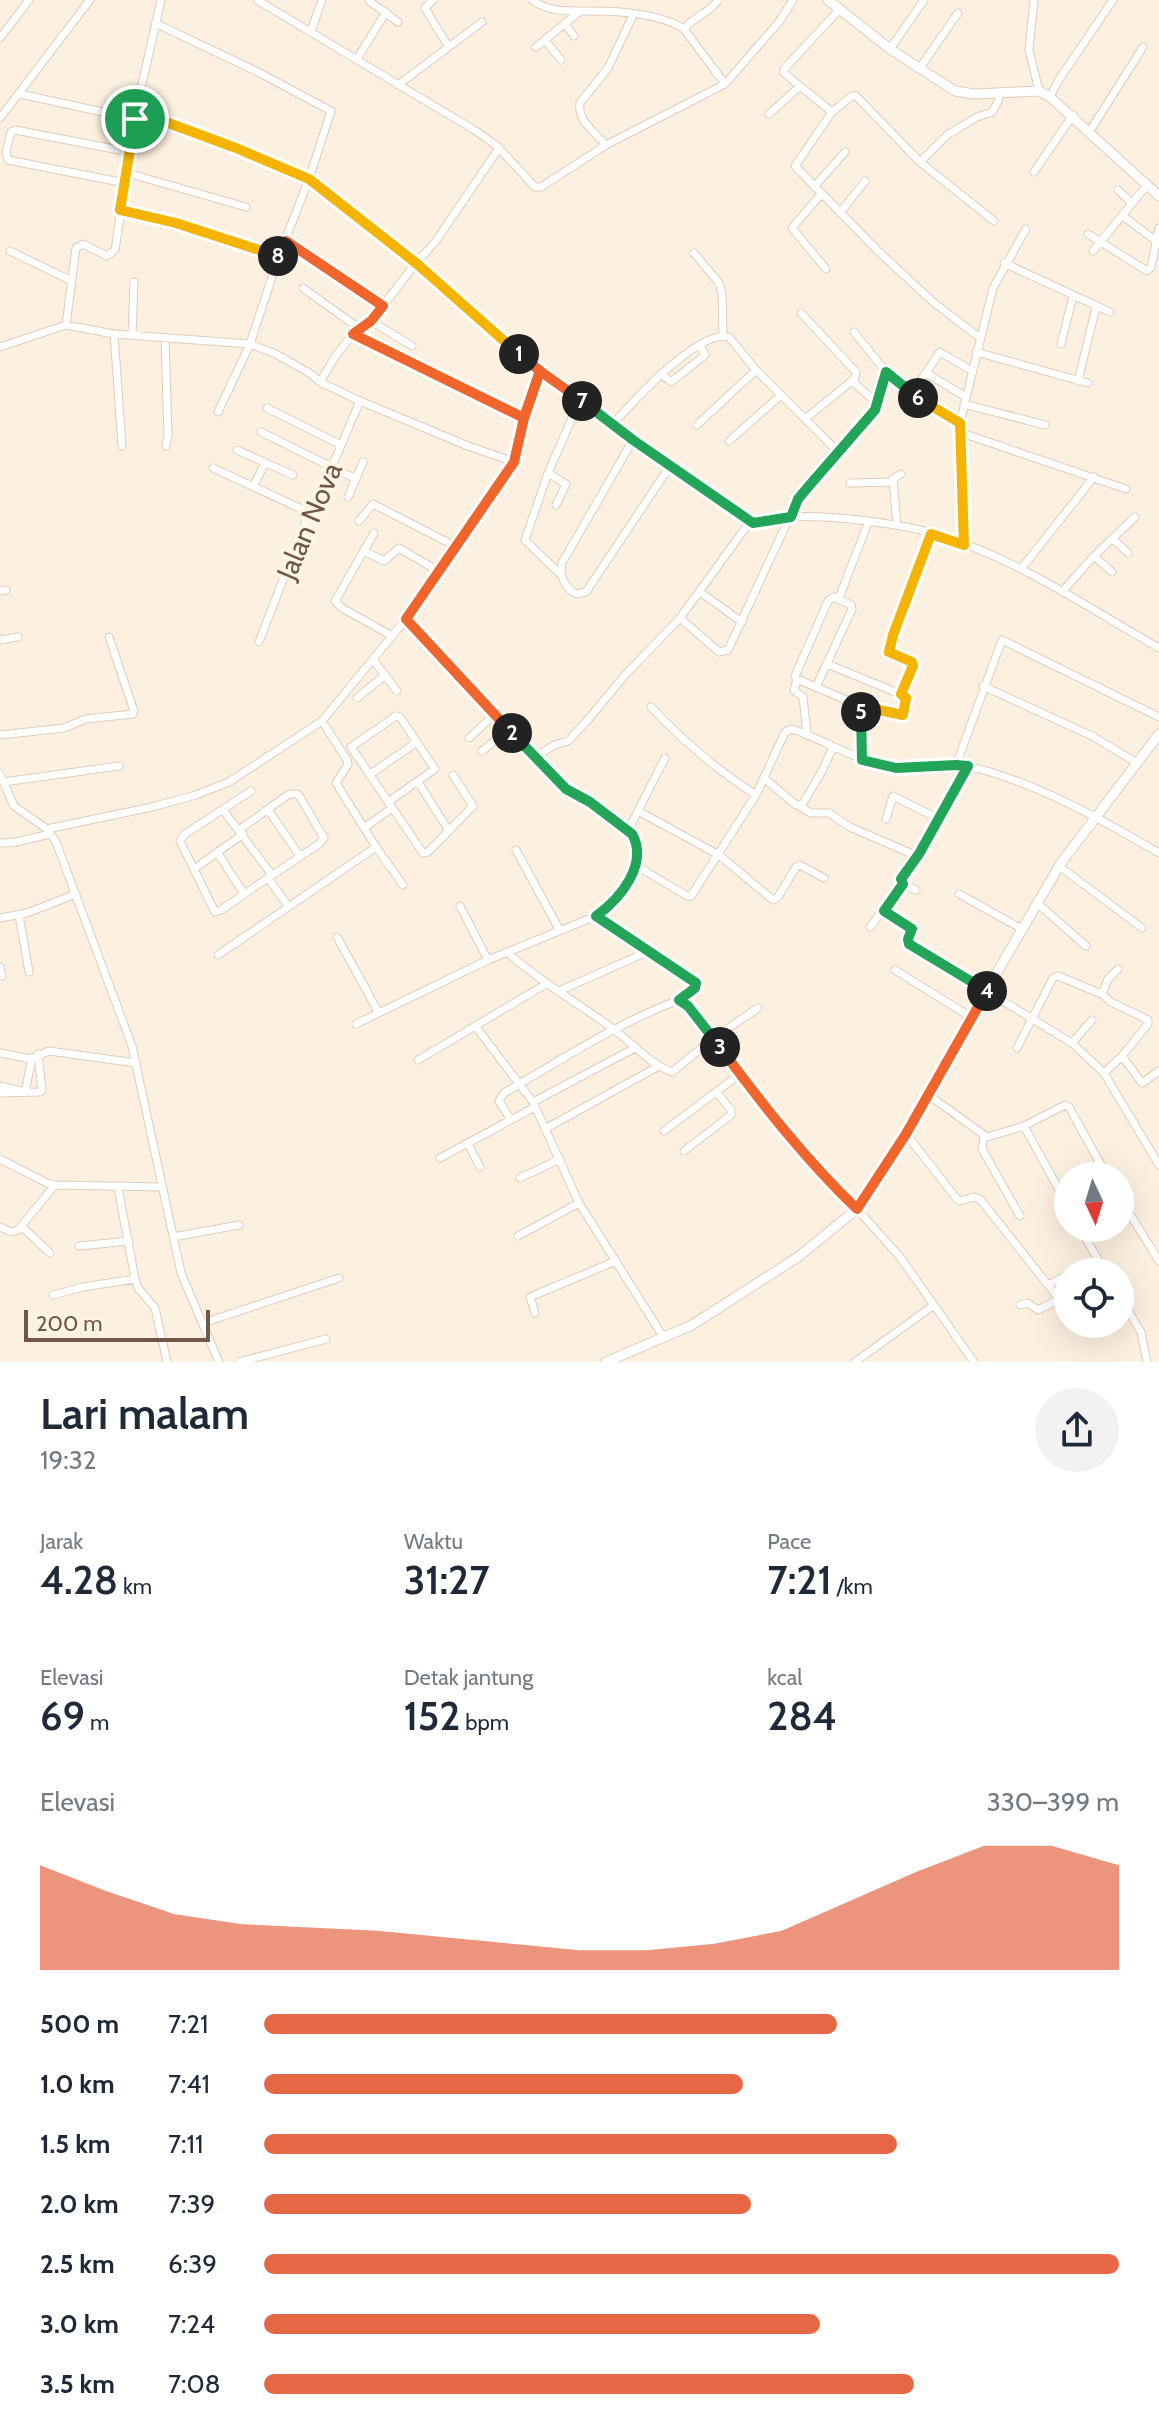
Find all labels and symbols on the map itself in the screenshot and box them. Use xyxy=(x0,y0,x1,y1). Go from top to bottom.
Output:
pin xyxy=(101,85,169,153)
pin: 8 xyxy=(258,236,298,276)
pin: 1 xyxy=(499,334,539,374)
pin: 6 xyxy=(898,378,938,418)
pin: 7 xyxy=(562,381,602,421)
street label: Jalan Nova xyxy=(269,457,349,586)
pin: 5 xyxy=(841,692,881,732)
pin: 2 xyxy=(492,713,532,753)
pin: 4 xyxy=(967,971,1007,1011)
pin: 3 xyxy=(700,1027,740,1067)
north arrow xyxy=(1054,1162,1134,1242)
scale bar xyxy=(24,1306,210,1342)

